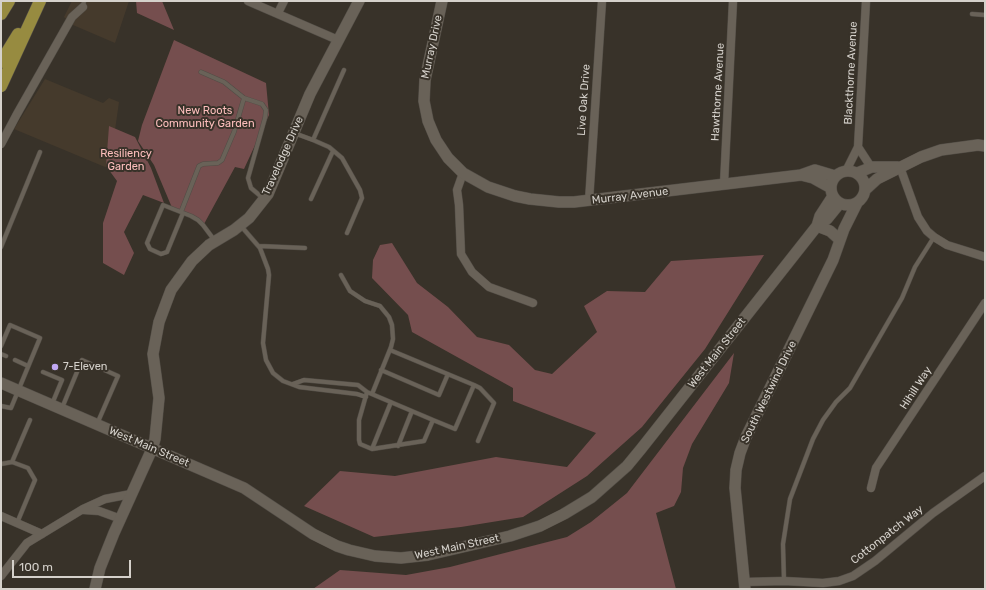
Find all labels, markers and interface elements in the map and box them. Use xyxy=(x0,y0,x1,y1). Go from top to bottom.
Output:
street label: Murray Drive xyxy=(419,14,445,80)
street label: Blackthorne Avenue xyxy=(842,21,860,125)
street label: Hawthorne Avenue xyxy=(709,43,727,141)
street label: Live Oak Drive xyxy=(575,64,593,136)
park label: New Roots Community Garden xyxy=(155,104,255,130)
street label: Travelodge Drive xyxy=(260,114,306,198)
park label: Resiliency Garden xyxy=(100,147,152,173)
street label: Murray Avenue xyxy=(591,185,669,207)
street label: West Main Street xyxy=(685,315,749,391)
street label: South Westwind Drive xyxy=(739,339,799,445)
place label: 7-Eleven xyxy=(63,360,108,374)
marker: 7-Eleven xyxy=(50,362,60,372)
street label: Hihill Way xyxy=(897,364,935,412)
street label: West Main Street xyxy=(107,424,191,470)
street label: Cottonpatch Way xyxy=(848,503,926,567)
street label: West Main Street xyxy=(414,532,500,562)
scale bar xyxy=(14,552,133,578)
text: 100 m xyxy=(19,560,53,574)

